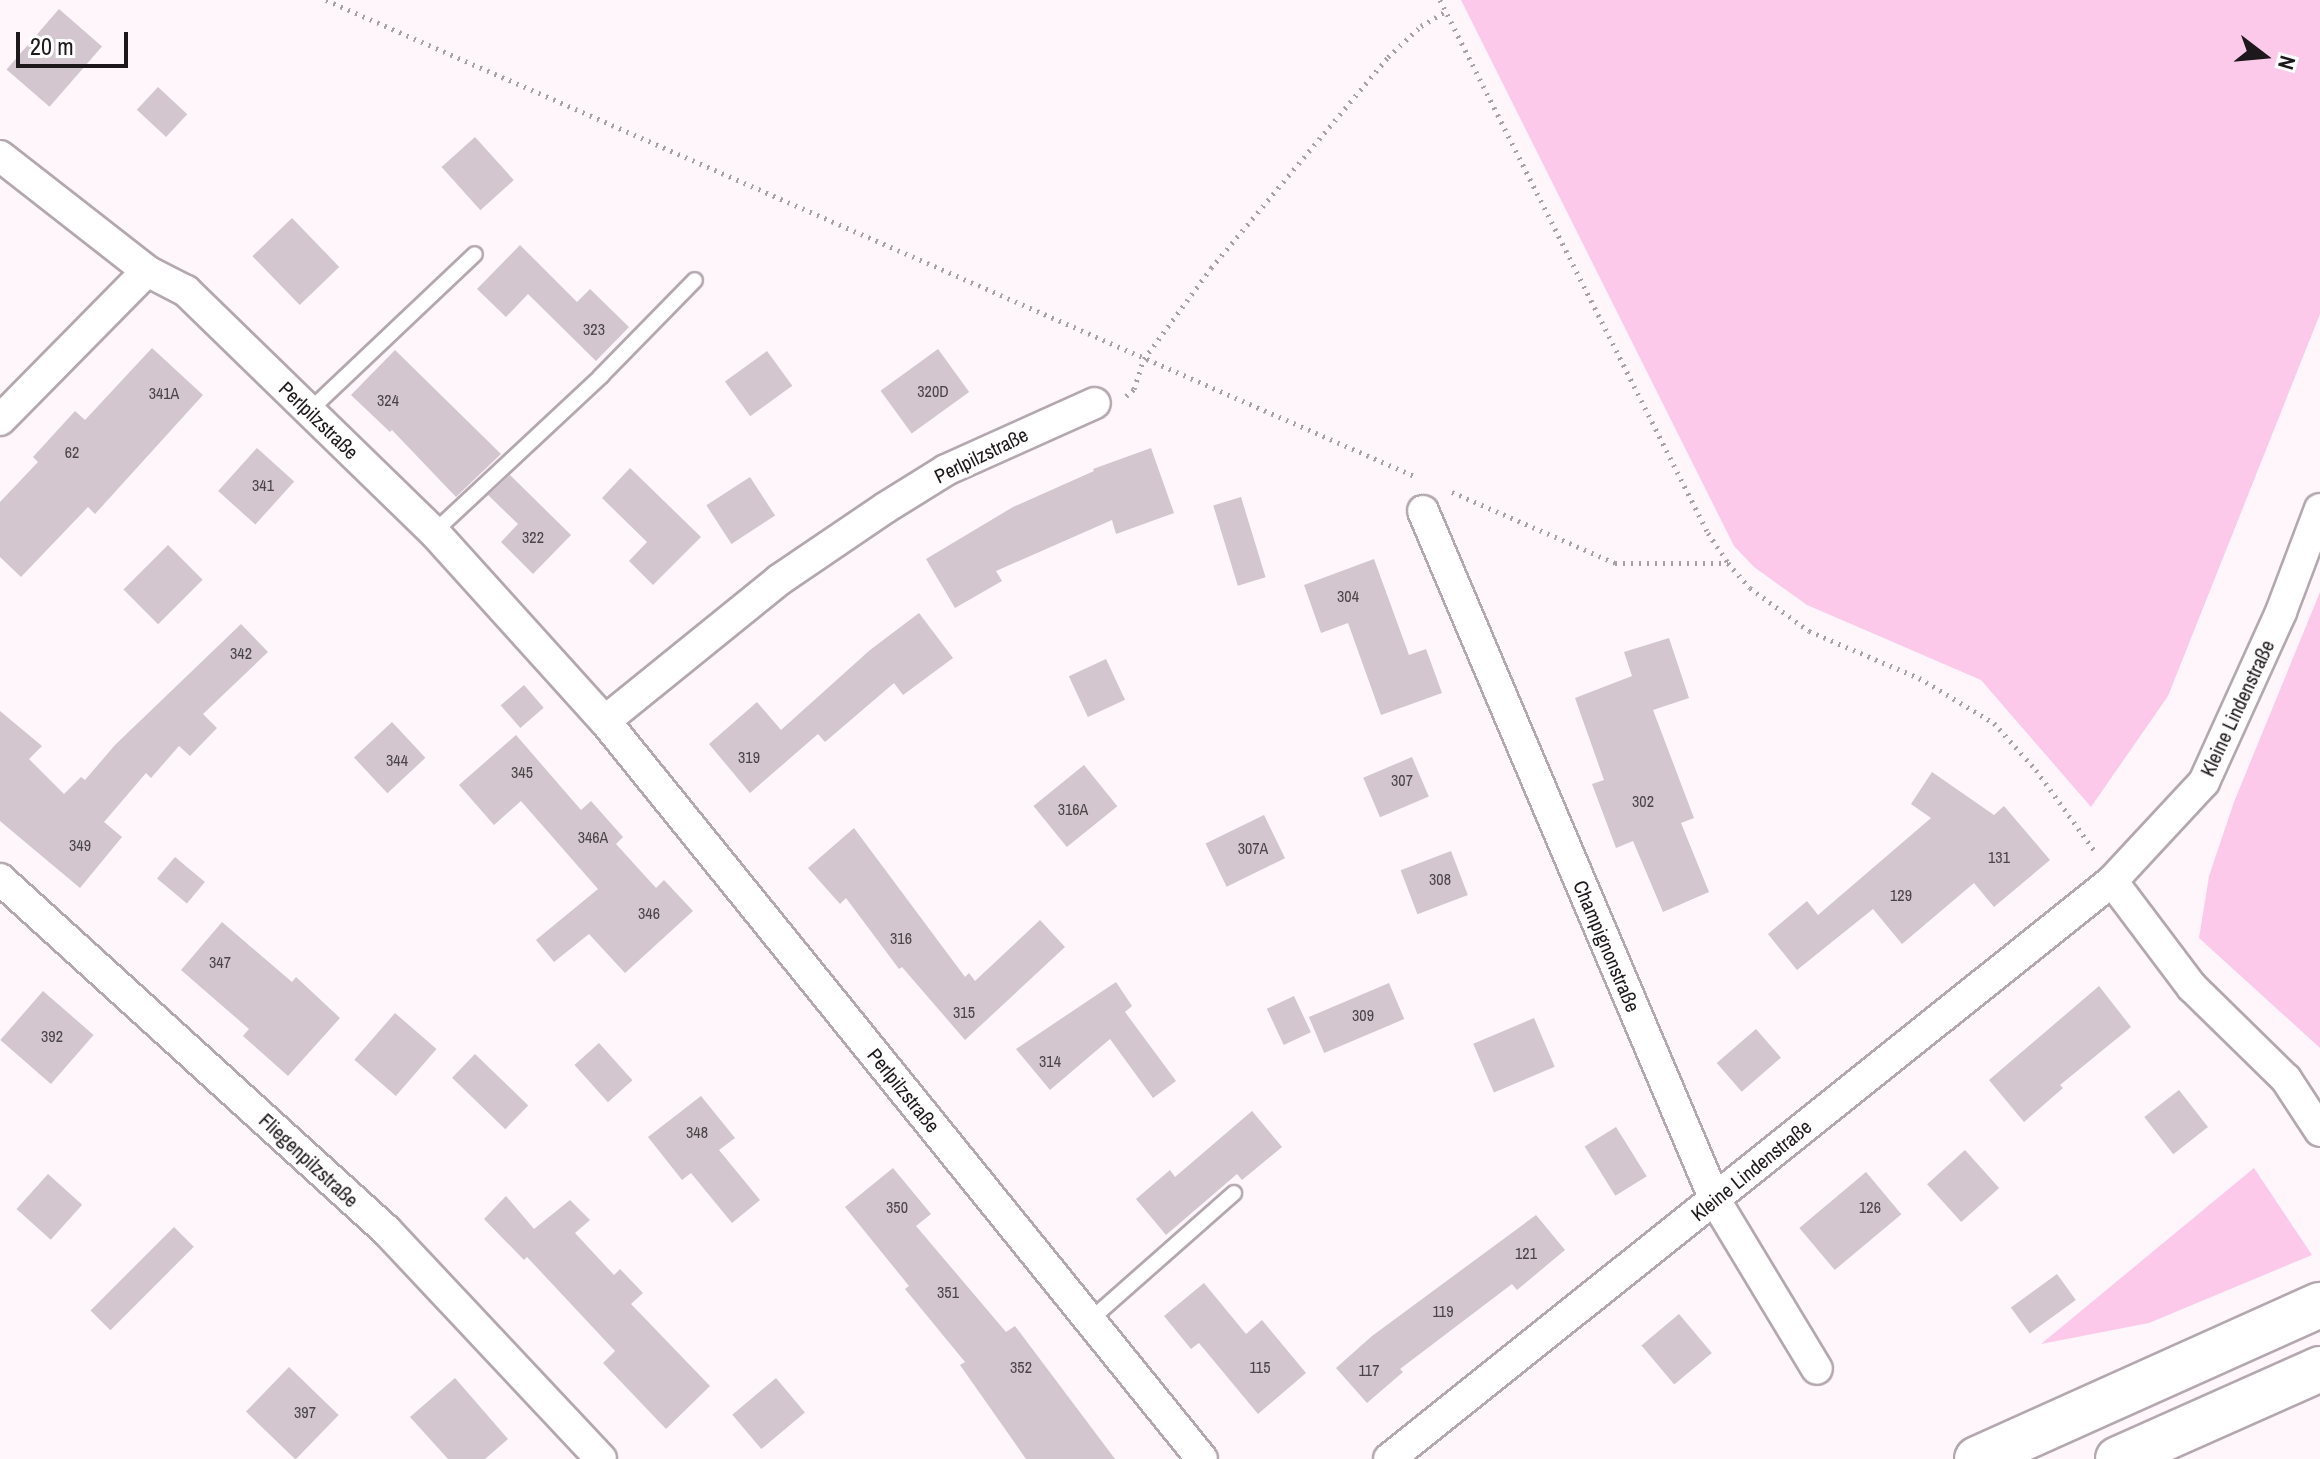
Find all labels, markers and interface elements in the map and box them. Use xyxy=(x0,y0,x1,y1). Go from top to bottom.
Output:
scale bar xyxy=(20,16,132,66)
north arrow xyxy=(2224,16,2304,96)
text: 20 m xyxy=(30,30,74,62)
text: N xyxy=(2271,52,2303,73)
house number: 323 xyxy=(583,319,605,339)
street label: Perlpilzstraße xyxy=(274,376,364,464)
house number: 320D xyxy=(917,381,949,401)
house number: 341A xyxy=(149,383,179,403)
house number: 324 xyxy=(377,390,399,410)
street label: Perlpilzstraße xyxy=(930,422,1032,488)
house number: 62 xyxy=(65,442,79,462)
house number: 341 xyxy=(252,475,274,495)
house number: 322 xyxy=(522,527,544,547)
house number: 304 xyxy=(1337,586,1359,606)
street label: Kleine Lindenstraße xyxy=(2195,636,2279,780)
house number: 342 xyxy=(230,643,252,663)
house number: 319 xyxy=(738,747,760,767)
house number: 344 xyxy=(386,750,408,770)
house number: 345 xyxy=(511,762,533,782)
house number: 307 xyxy=(1391,770,1413,790)
house number: 302 xyxy=(1632,791,1654,811)
house number: 316A xyxy=(1058,799,1088,819)
house number: 346A xyxy=(578,827,608,847)
house number: 349 xyxy=(69,835,91,855)
house number: 307A xyxy=(1238,838,1268,858)
house number: 131 xyxy=(1988,847,2010,867)
house number: 308 xyxy=(1429,869,1451,889)
street label: Champignonstraße xyxy=(1569,877,1645,1015)
house number: 129 xyxy=(1890,885,1912,905)
house number: 346 xyxy=(638,903,660,923)
house number: 316 xyxy=(890,928,912,948)
house number: 347 xyxy=(209,952,231,972)
house number: 315 xyxy=(953,1002,975,1022)
house number: 309 xyxy=(1352,1005,1374,1025)
house number: 392 xyxy=(41,1026,63,1046)
street label: Perlpilzstraße xyxy=(863,1043,945,1137)
house number: 314 xyxy=(1039,1051,1061,1071)
street label: Fliegenpilzstraße xyxy=(254,1108,364,1212)
street label: Kleine Lindenstraße xyxy=(1686,1114,1816,1226)
house number: 348 xyxy=(686,1122,708,1142)
house number: 350 xyxy=(886,1197,908,1217)
house number: 126 xyxy=(1859,1197,1881,1217)
house number: 121 xyxy=(1515,1243,1537,1263)
house number: 351 xyxy=(937,1282,959,1302)
house number: 119 xyxy=(1433,1301,1453,1321)
house number: 352 xyxy=(1010,1357,1032,1377)
house number: 115 xyxy=(1250,1357,1270,1377)
house number: 117 xyxy=(1359,1360,1379,1380)
house number: 397 xyxy=(294,1402,316,1422)

